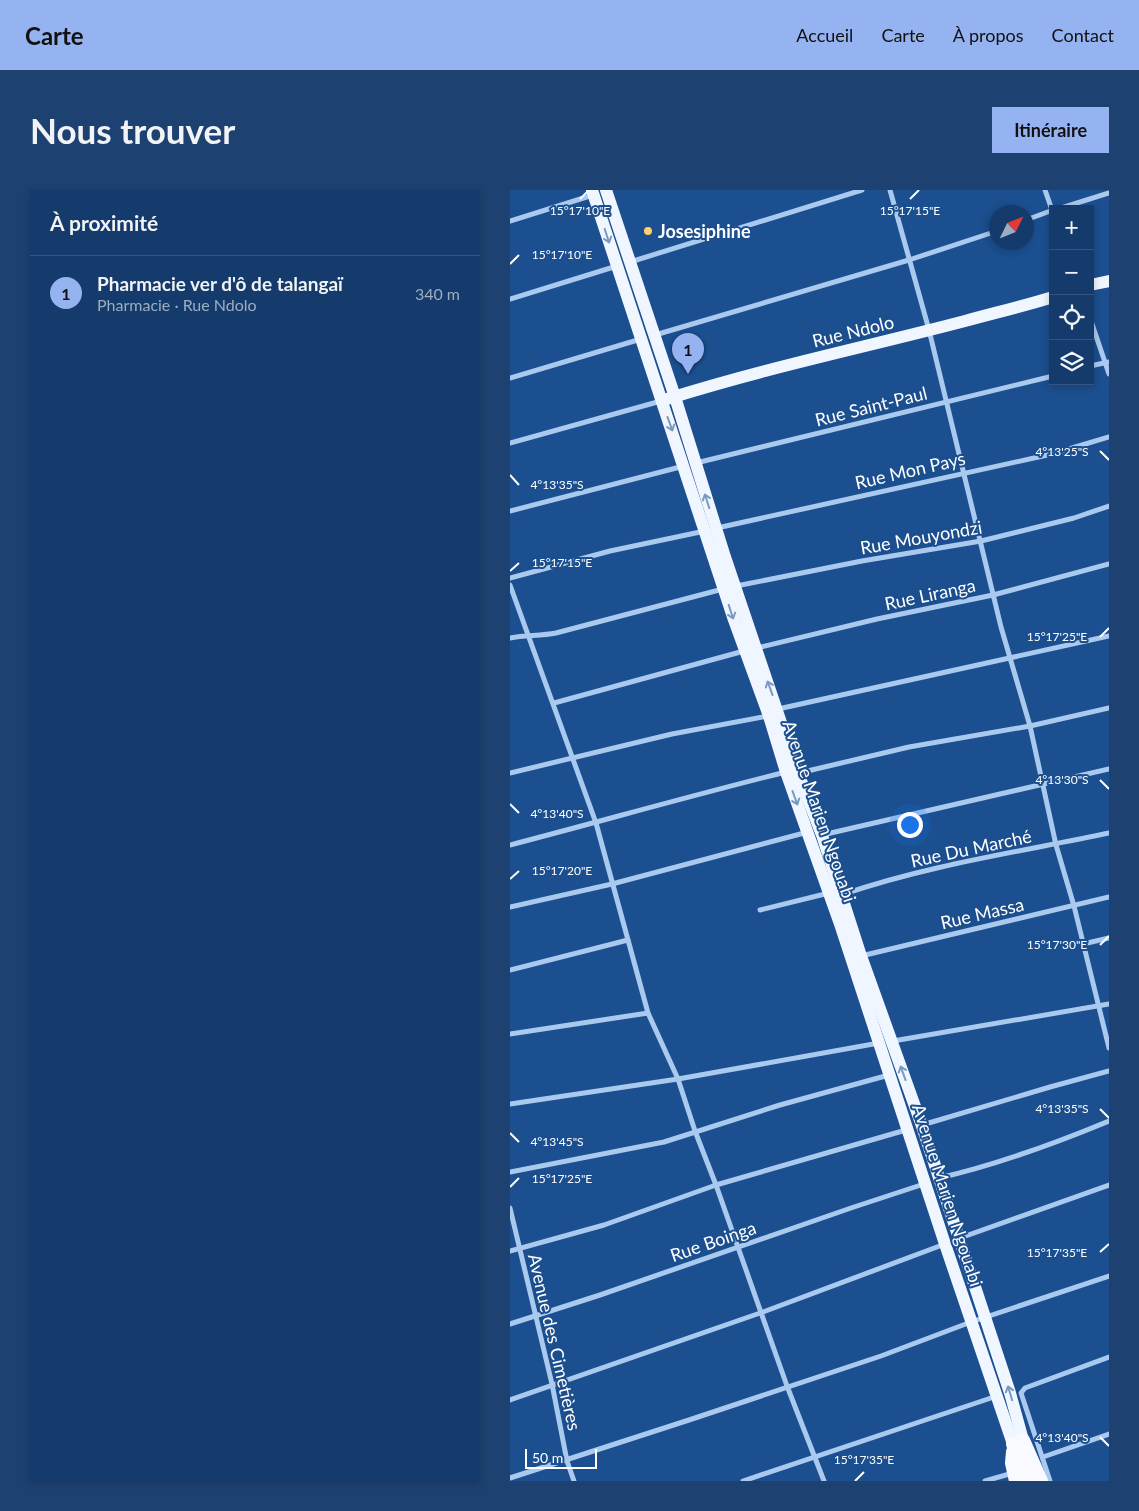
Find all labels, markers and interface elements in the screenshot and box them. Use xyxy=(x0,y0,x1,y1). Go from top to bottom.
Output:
text: Carte xyxy=(25,21,84,50)
text: Accueil xyxy=(796,24,853,46)
text: Carte xyxy=(881,24,925,46)
text: À propos xyxy=(953,24,1024,46)
text: Contact xyxy=(1052,24,1114,46)
button: Itinéraire xyxy=(992,107,1109,153)
text: Nous trouver xyxy=(30,109,235,151)
text: 15°17'10"E xyxy=(550,203,610,218)
text: 15°17'15"E xyxy=(880,203,940,218)
north arrow xyxy=(989,205,1034,250)
map controls xyxy=(1049,205,1094,385)
button: + xyxy=(1049,205,1094,250)
text: À proximité xyxy=(50,210,158,235)
place label: Josesiphine xyxy=(658,220,751,242)
marker: Josesiphine xyxy=(642,225,654,237)
one-way arrow xyxy=(603,228,613,244)
text: 15°17'10"E xyxy=(532,247,592,262)
button: − xyxy=(1049,250,1094,295)
text: Pharmacie ver d'ô de talangaï xyxy=(97,272,343,295)
text: 1 xyxy=(61,284,71,303)
text: 340 m xyxy=(415,284,460,303)
text: Pharmacie · Rue Ndolo xyxy=(97,295,257,314)
button: locate xyxy=(1049,295,1094,340)
street label: Rue Ndolo xyxy=(810,310,896,352)
pin: 1 xyxy=(672,333,704,374)
button: layers xyxy=(1049,340,1094,385)
street label: Rue Saint-Paul xyxy=(813,381,929,431)
one-way arrow xyxy=(666,415,675,431)
text: 4°13'25"S xyxy=(1035,444,1089,459)
street label: Rue Mon Pays xyxy=(853,447,967,493)
text: 4°13'35"S xyxy=(530,477,584,492)
one-way arrow xyxy=(702,493,711,509)
street label: Rue Mouyondzi xyxy=(858,515,984,559)
text: 15°17'15"E xyxy=(532,555,592,570)
street label: Rue Liranga xyxy=(883,574,977,614)
one-way arrow xyxy=(727,603,736,619)
text: 15°17'25"E xyxy=(1027,629,1087,644)
one-way arrow xyxy=(765,681,774,696)
street label: Avenue Marien Ngouabi xyxy=(779,717,861,905)
text: 4°13'30"S xyxy=(1035,772,1089,787)
one-way arrow xyxy=(791,790,801,806)
text: 4°13'40"S xyxy=(530,806,584,821)
your location xyxy=(897,812,923,838)
street label: Rue Du Marché xyxy=(909,824,1033,872)
text: 15°17'20"E xyxy=(532,863,592,878)
street label: Rue Massa xyxy=(938,893,1026,933)
text: 15°17'30"E xyxy=(1027,937,1087,952)
one-way arrow xyxy=(898,1066,907,1081)
street label: Avenue Marien Ngouabi xyxy=(908,1101,988,1289)
text: 4°13'35"S xyxy=(1035,1101,1089,1116)
text: 4°13'45"S xyxy=(530,1134,584,1149)
text: 15°17'25"E xyxy=(532,1171,592,1186)
street label: Rue Boinga xyxy=(667,1216,759,1266)
text: 15°17'35"E xyxy=(1027,1245,1087,1260)
street label: Avenue des Cimetières xyxy=(524,1251,586,1433)
one-way arrow xyxy=(1004,1385,1014,1401)
text: 4°13'40"S xyxy=(1035,1430,1089,1445)
scale bar xyxy=(525,1446,598,1469)
text: 50 m xyxy=(532,1449,563,1466)
text: 15°17'35"E xyxy=(834,1452,894,1467)

